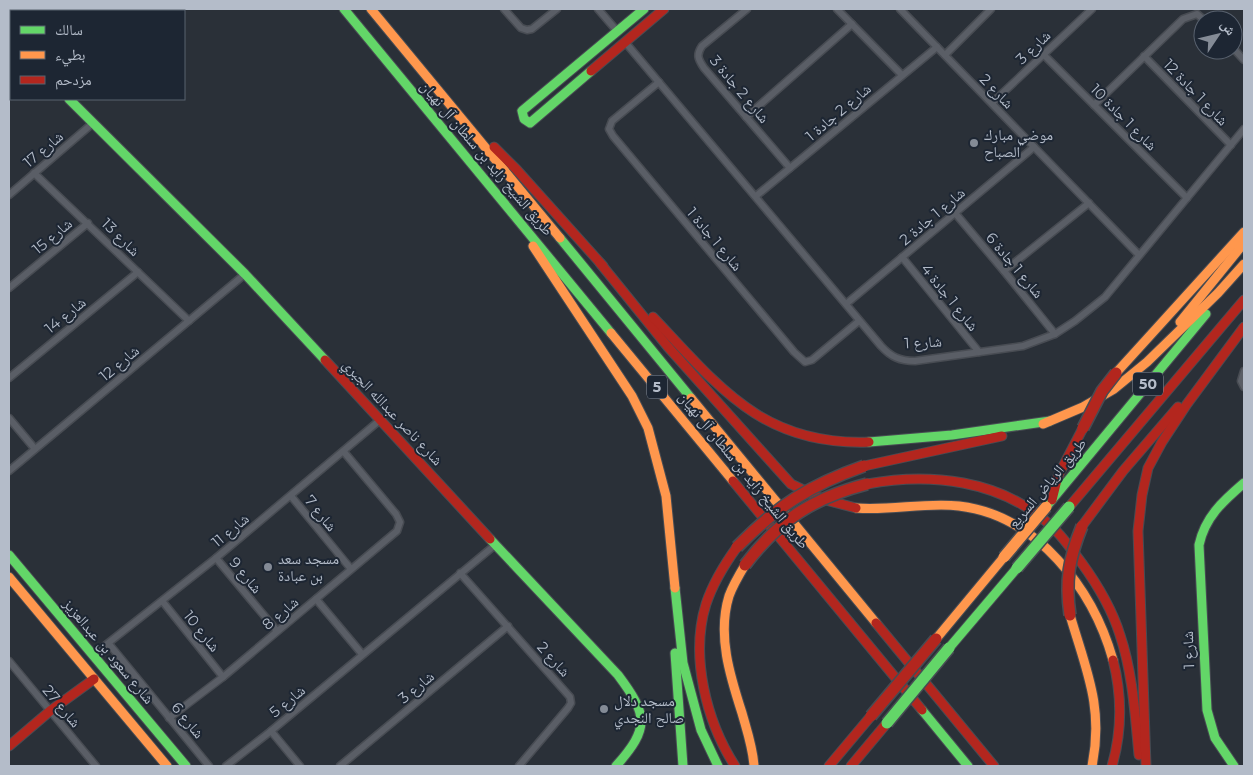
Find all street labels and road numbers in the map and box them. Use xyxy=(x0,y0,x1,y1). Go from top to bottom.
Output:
street label: شارع 3 xyxy=(1012,26,1055,69)
street label: شارع 2 جادة 3 xyxy=(705,51,774,128)
street label: شارع 1 جادة 12 xyxy=(1159,55,1233,130)
street label: شارع 2 xyxy=(975,70,1018,113)
street label: طريق الشيخ زايد بن سلطان آل نهيان xyxy=(416,77,558,240)
street label: شارع 2 جادة 1 xyxy=(801,79,875,146)
street label: شارع 1 جادة 10 xyxy=(1086,80,1161,155)
street label: شارع 17 xyxy=(19,127,68,172)
street label: شارع 1 جادة 2 xyxy=(895,183,969,250)
street label: شارع 1 جادة 1 xyxy=(682,203,747,275)
street label: شارع 15 xyxy=(28,214,77,259)
street label: شارع 13 xyxy=(97,214,144,261)
street label: شارع 1 جادة 6 xyxy=(981,228,1048,303)
street label: شارع 1 جادة 4 xyxy=(916,259,983,335)
street label: شارع 14 xyxy=(40,293,90,338)
street label: شارع 1 xyxy=(904,332,943,353)
street label: شارع 12 xyxy=(95,341,144,386)
street label: شارع ناصر عبدالله الجبري xyxy=(337,355,447,471)
road number: 50 xyxy=(1133,372,1163,396)
road number: 5 xyxy=(647,376,667,398)
street label: طريق الشيخ زايد بن سلطان آل نهيان xyxy=(674,388,813,553)
street label: طريق الرياض السريع xyxy=(1004,434,1091,533)
street label: شارع 7 xyxy=(300,491,341,536)
street label: شارع 11 xyxy=(207,509,253,552)
street label: شارع 9 xyxy=(225,553,267,598)
street label: شارع 8 xyxy=(258,592,303,635)
street label: شارع سعود بن عبدالعزيز xyxy=(58,594,159,708)
street label: شارع 10 xyxy=(179,606,225,656)
street label: شارع 1 xyxy=(1178,631,1199,669)
street label: شارع 2 xyxy=(532,637,575,681)
street label: شارع 3 xyxy=(394,666,439,708)
street label: شارع 5 xyxy=(265,680,310,722)
street label: شارع 27 xyxy=(38,681,85,732)
street label: شارع 6 xyxy=(167,698,209,743)

